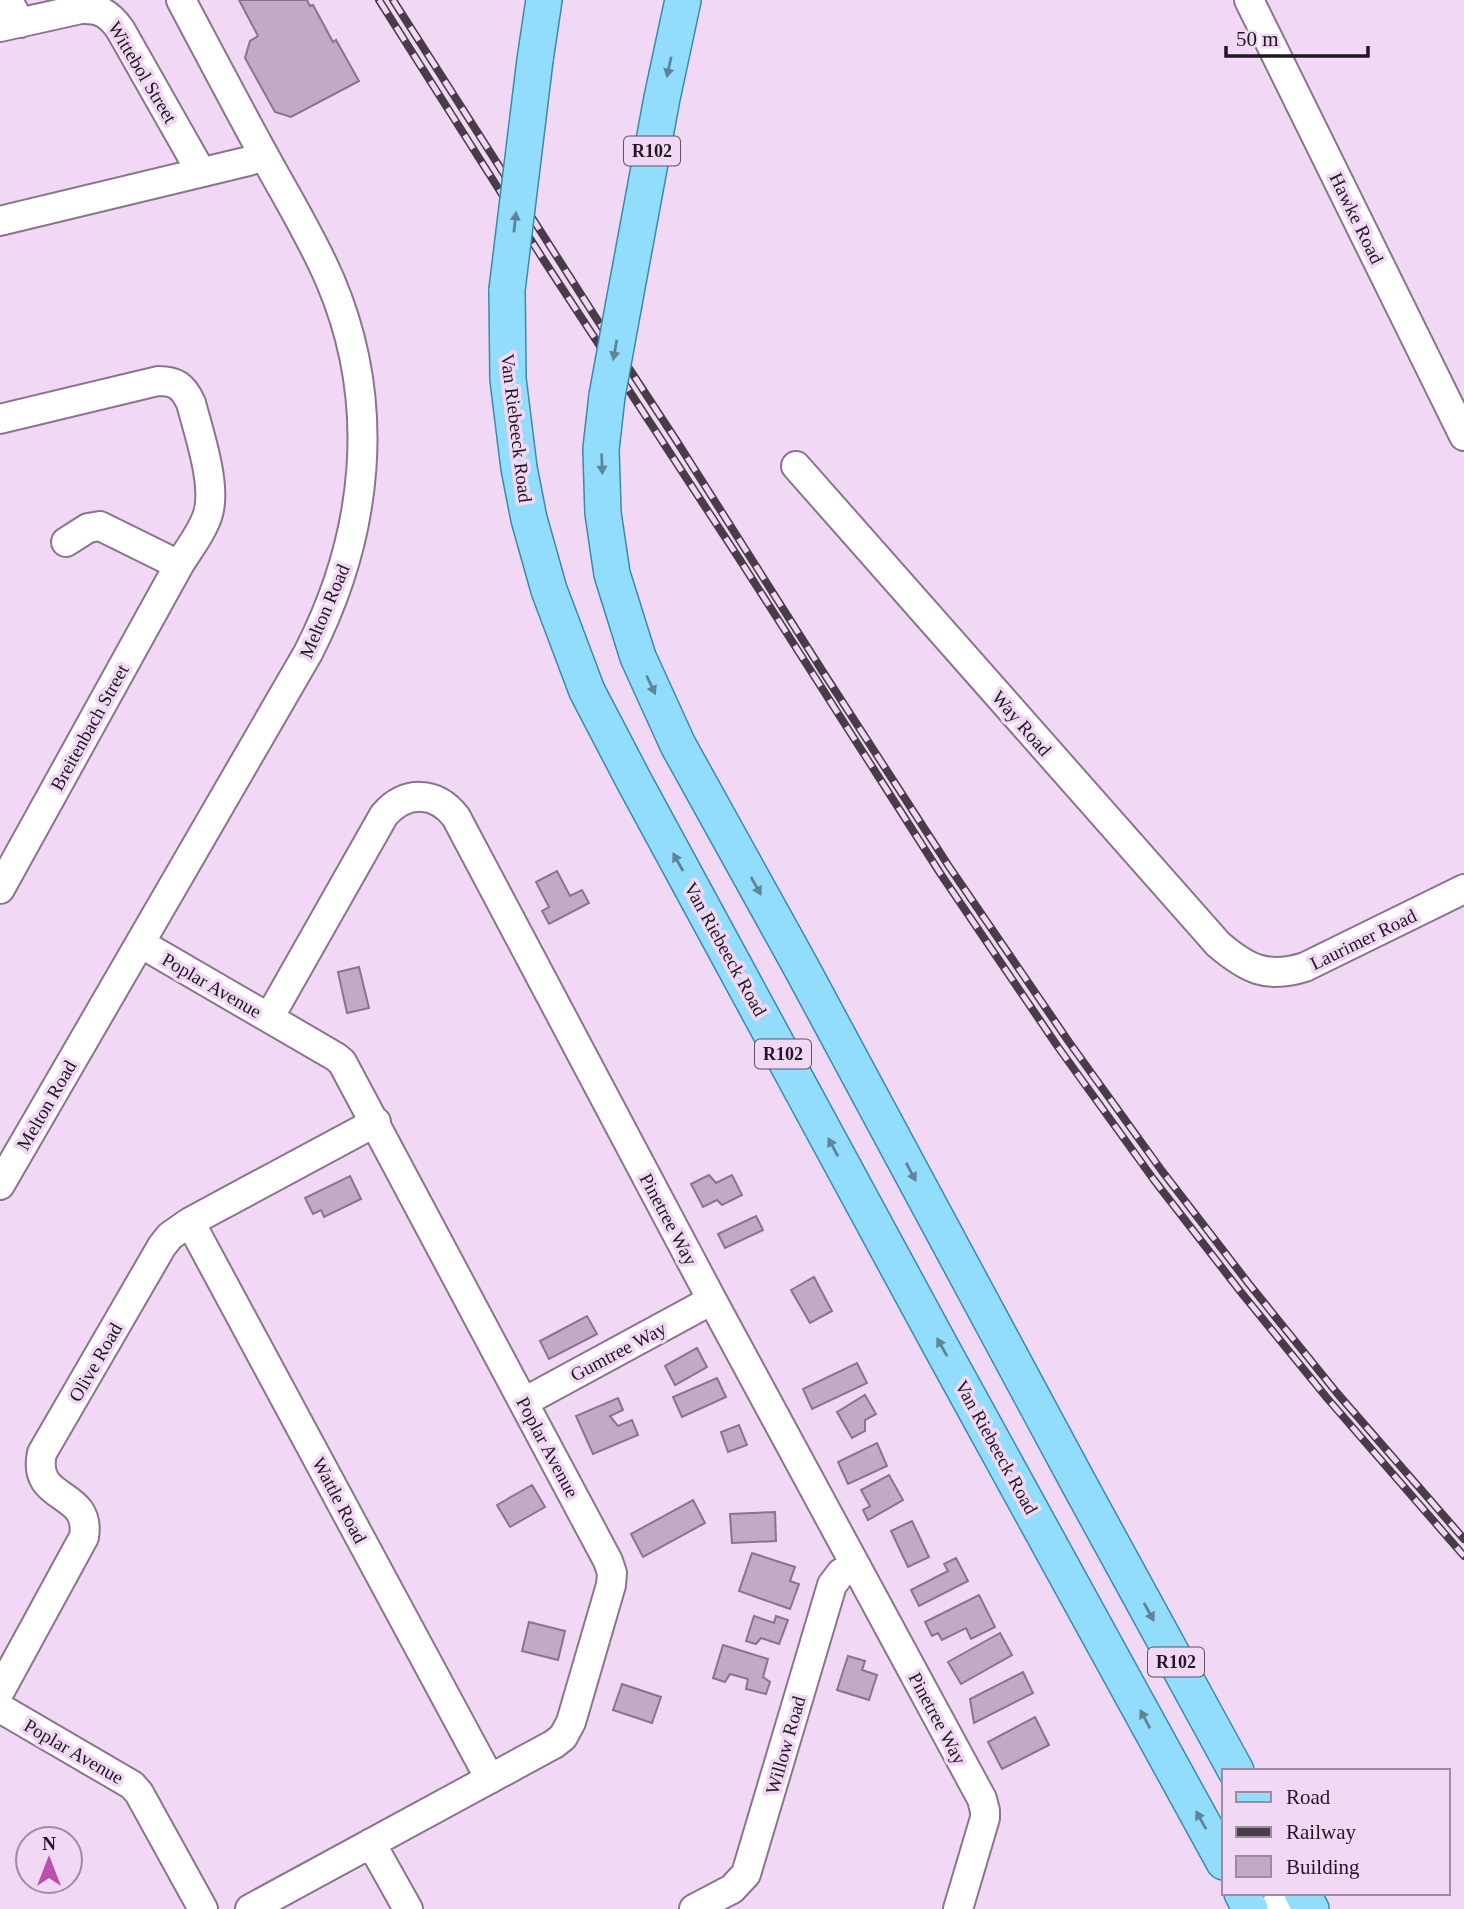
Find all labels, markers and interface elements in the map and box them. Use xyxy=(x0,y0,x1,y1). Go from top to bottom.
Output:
scale bar xyxy=(1226,14,1368,58)
street label: Wittebol Street xyxy=(104,18,182,127)
text: 50 m xyxy=(1236,27,1279,51)
one-way arrow xyxy=(663,56,674,78)
road number: R102 xyxy=(624,136,680,166)
street label: Hawke Road xyxy=(1325,169,1388,268)
one-way arrow xyxy=(509,211,520,233)
one-way arrow xyxy=(609,339,620,361)
street label: Van Riebeeck Road xyxy=(497,352,536,504)
one-way arrow xyxy=(596,454,607,476)
street label: Melton Road xyxy=(295,561,354,661)
street label: Breitenbach Street xyxy=(46,660,133,794)
one-way arrow xyxy=(645,674,656,695)
street label: Way Road xyxy=(988,687,1056,760)
one-way arrow xyxy=(672,852,684,871)
one-way arrow xyxy=(749,877,761,897)
street label: Van Riebeeck Road xyxy=(680,879,771,1020)
street label: Laurimer Road xyxy=(1307,904,1420,974)
street label: Poplar Avenue xyxy=(158,949,265,1022)
road number: R102 xyxy=(755,1040,811,1069)
street label: Melton Road xyxy=(12,1056,81,1154)
one-way arrow xyxy=(828,1137,840,1157)
one-way arrow xyxy=(906,1162,917,1182)
street label: Pinetree Way xyxy=(636,1170,702,1269)
street label: Gumtree Way xyxy=(567,1317,670,1385)
street label: Olive Road xyxy=(65,1319,127,1405)
one-way arrow xyxy=(936,1338,948,1357)
street label: Van Riebeeck Road xyxy=(951,1377,1042,1518)
street label: Poplar Avenue xyxy=(512,1393,583,1501)
street label: Wattle Road xyxy=(308,1454,371,1547)
one-way arrow xyxy=(1143,1603,1155,1622)
road number: R102 xyxy=(1148,1647,1204,1676)
street label: Pinetree Way xyxy=(905,1669,971,1768)
street label: Willow Road xyxy=(761,1693,810,1797)
one-way arrow xyxy=(1140,1709,1151,1729)
street label: Poplar Avenue xyxy=(20,1715,127,1788)
legend xyxy=(1222,1769,1450,1895)
text: Road xyxy=(1286,1785,1331,1809)
one-way arrow xyxy=(1195,1811,1207,1830)
text: Railway xyxy=(1286,1820,1356,1844)
north arrow xyxy=(14,1825,84,1895)
text: N xyxy=(42,1833,56,1854)
text: Building xyxy=(1286,1855,1360,1879)

